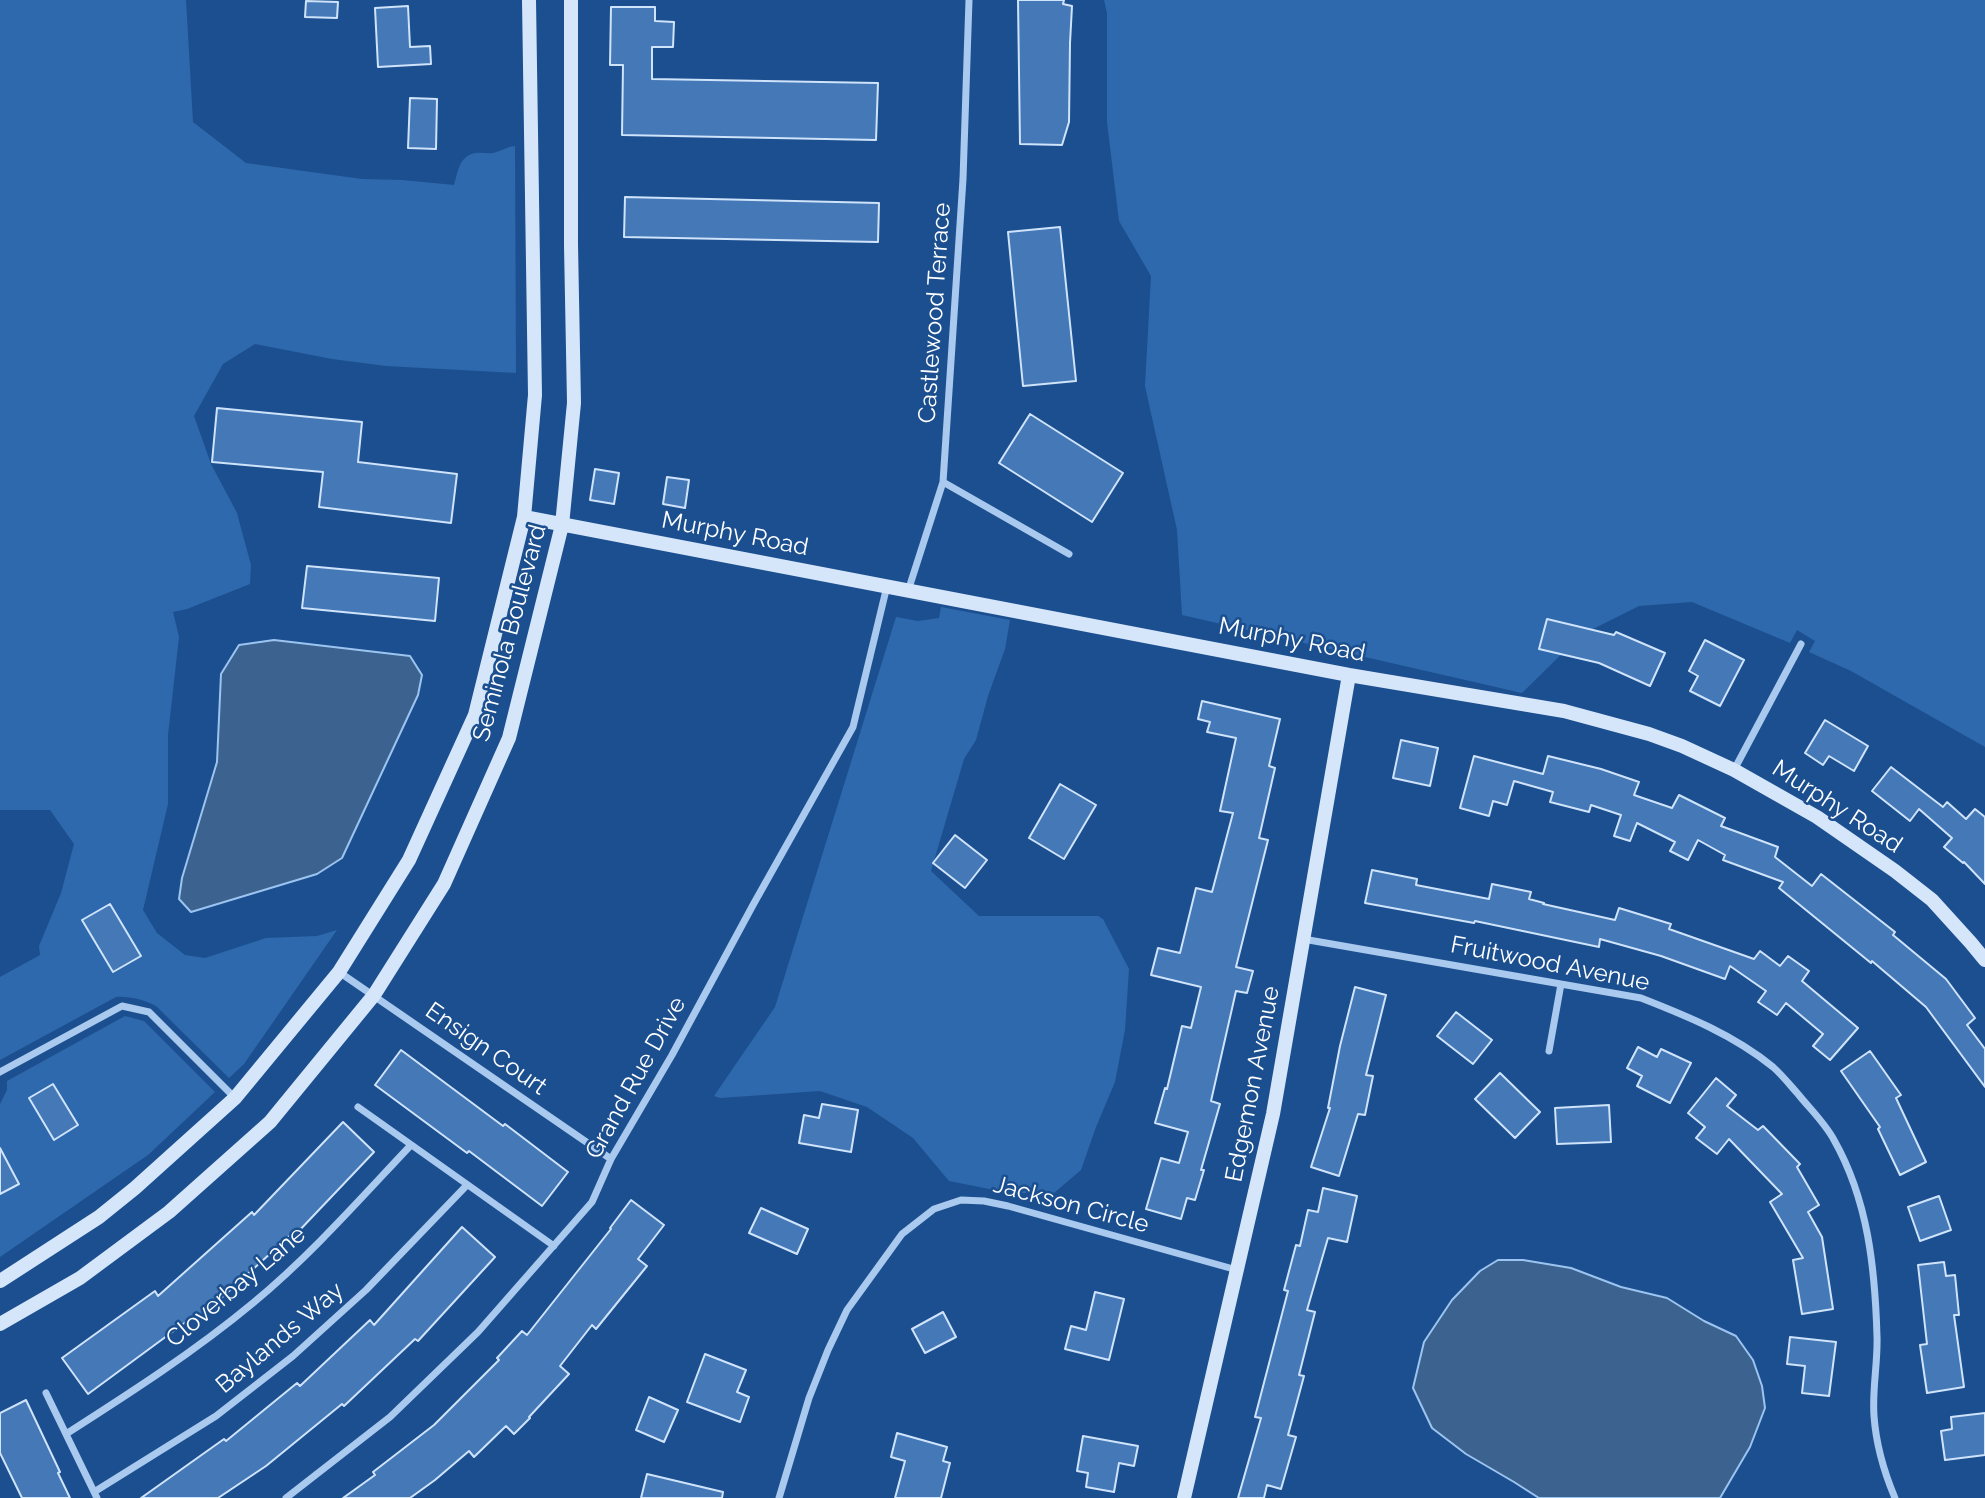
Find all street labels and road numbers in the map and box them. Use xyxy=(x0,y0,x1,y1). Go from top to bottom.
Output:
street label: Castlewood Terrace xyxy=(913,202,957,424)
street label: Murphy Road xyxy=(659,506,811,562)
street label: Seminola Boulevard xyxy=(467,521,553,745)
street label: Murphy Road xyxy=(1216,612,1368,668)
street label: Murphy Road xyxy=(1767,754,1907,860)
street label: Fruitwood Avenue xyxy=(1448,931,1652,997)
street label: Edgemon Avenue xyxy=(1220,984,1286,1184)
street label: Grand Rue Drive xyxy=(580,992,692,1164)
street label: Ensign Court xyxy=(420,997,552,1101)
street label: Jackson Circle xyxy=(990,1170,1152,1240)
street label: Cloverbay Lane xyxy=(160,1220,312,1354)
street label: Baylands Way xyxy=(210,1276,350,1400)

